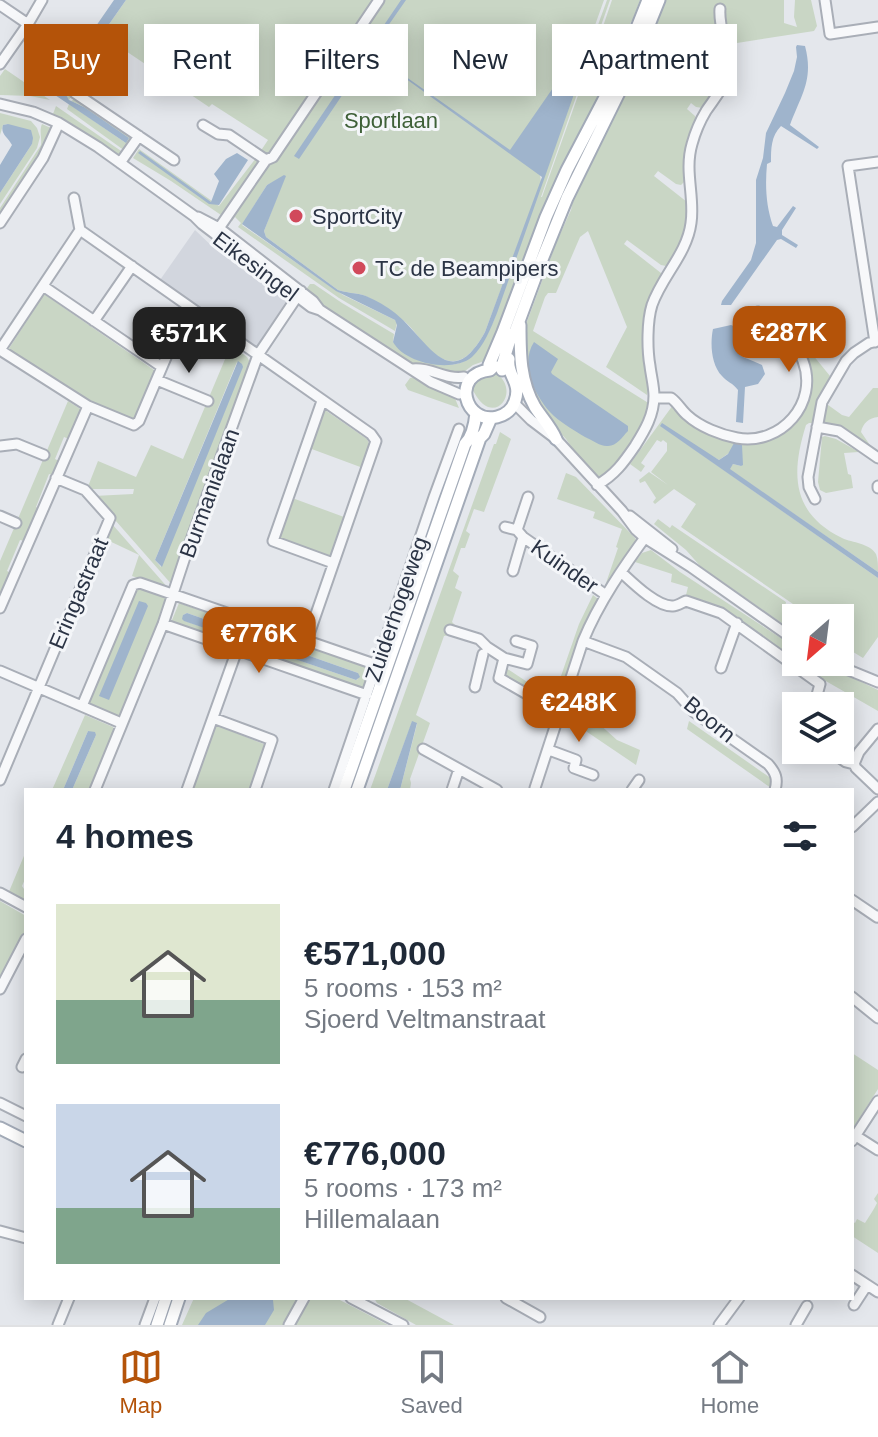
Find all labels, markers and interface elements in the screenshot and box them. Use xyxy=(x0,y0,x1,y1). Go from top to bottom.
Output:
chip: Buy xyxy=(24,24,128,96)
chip: Rent xyxy=(144,24,259,96)
chip: Filters xyxy=(275,24,408,96)
chip: New xyxy=(424,24,536,96)
chip: Apartment xyxy=(552,24,737,96)
park label: Sportlaan xyxy=(344,108,438,133)
place label: SportCity xyxy=(312,204,402,229)
marker: SportCity xyxy=(287,207,305,225)
street label: Eikesingel xyxy=(208,226,303,307)
place label: TC de Beampipers xyxy=(375,256,558,281)
marker: TC de Beampipers xyxy=(350,259,368,277)
pin: €287K xyxy=(733,306,845,374)
pin: €571K xyxy=(133,307,245,375)
text: €287K xyxy=(751,317,827,347)
text: €571K xyxy=(151,318,227,348)
street label: Burmanialaan xyxy=(175,425,244,561)
street label: Zuiderhogeweg xyxy=(360,533,433,685)
street label: Eringastraat xyxy=(44,534,113,653)
street label: Kuinder xyxy=(526,534,603,598)
north arrow xyxy=(782,604,854,676)
map controls xyxy=(782,604,854,764)
pin: €776K xyxy=(203,607,315,675)
text: €776K xyxy=(221,618,297,648)
pin: €248K xyxy=(523,676,635,744)
text: €248K xyxy=(541,687,617,717)
street label: Boorn xyxy=(679,691,740,748)
button: layers xyxy=(782,692,854,764)
icon: filters xyxy=(778,814,822,858)
text: 4 homes xyxy=(56,817,194,855)
text: €571,000 xyxy=(304,934,446,972)
icon: home xyxy=(120,936,216,1032)
text: 5 rooms · 153 m² xyxy=(304,973,502,1003)
text: Sjoerd Veltmanstraat xyxy=(304,1004,545,1034)
text: €776,000 xyxy=(304,1134,446,1172)
icon: home xyxy=(120,1136,216,1232)
text: 5 rooms · 173 m² xyxy=(304,1173,502,1203)
text: Hillemalaan xyxy=(304,1204,440,1234)
tab: Map xyxy=(119,1345,163,1419)
tab: Saved xyxy=(400,1345,463,1419)
tab: Home xyxy=(700,1345,759,1419)

